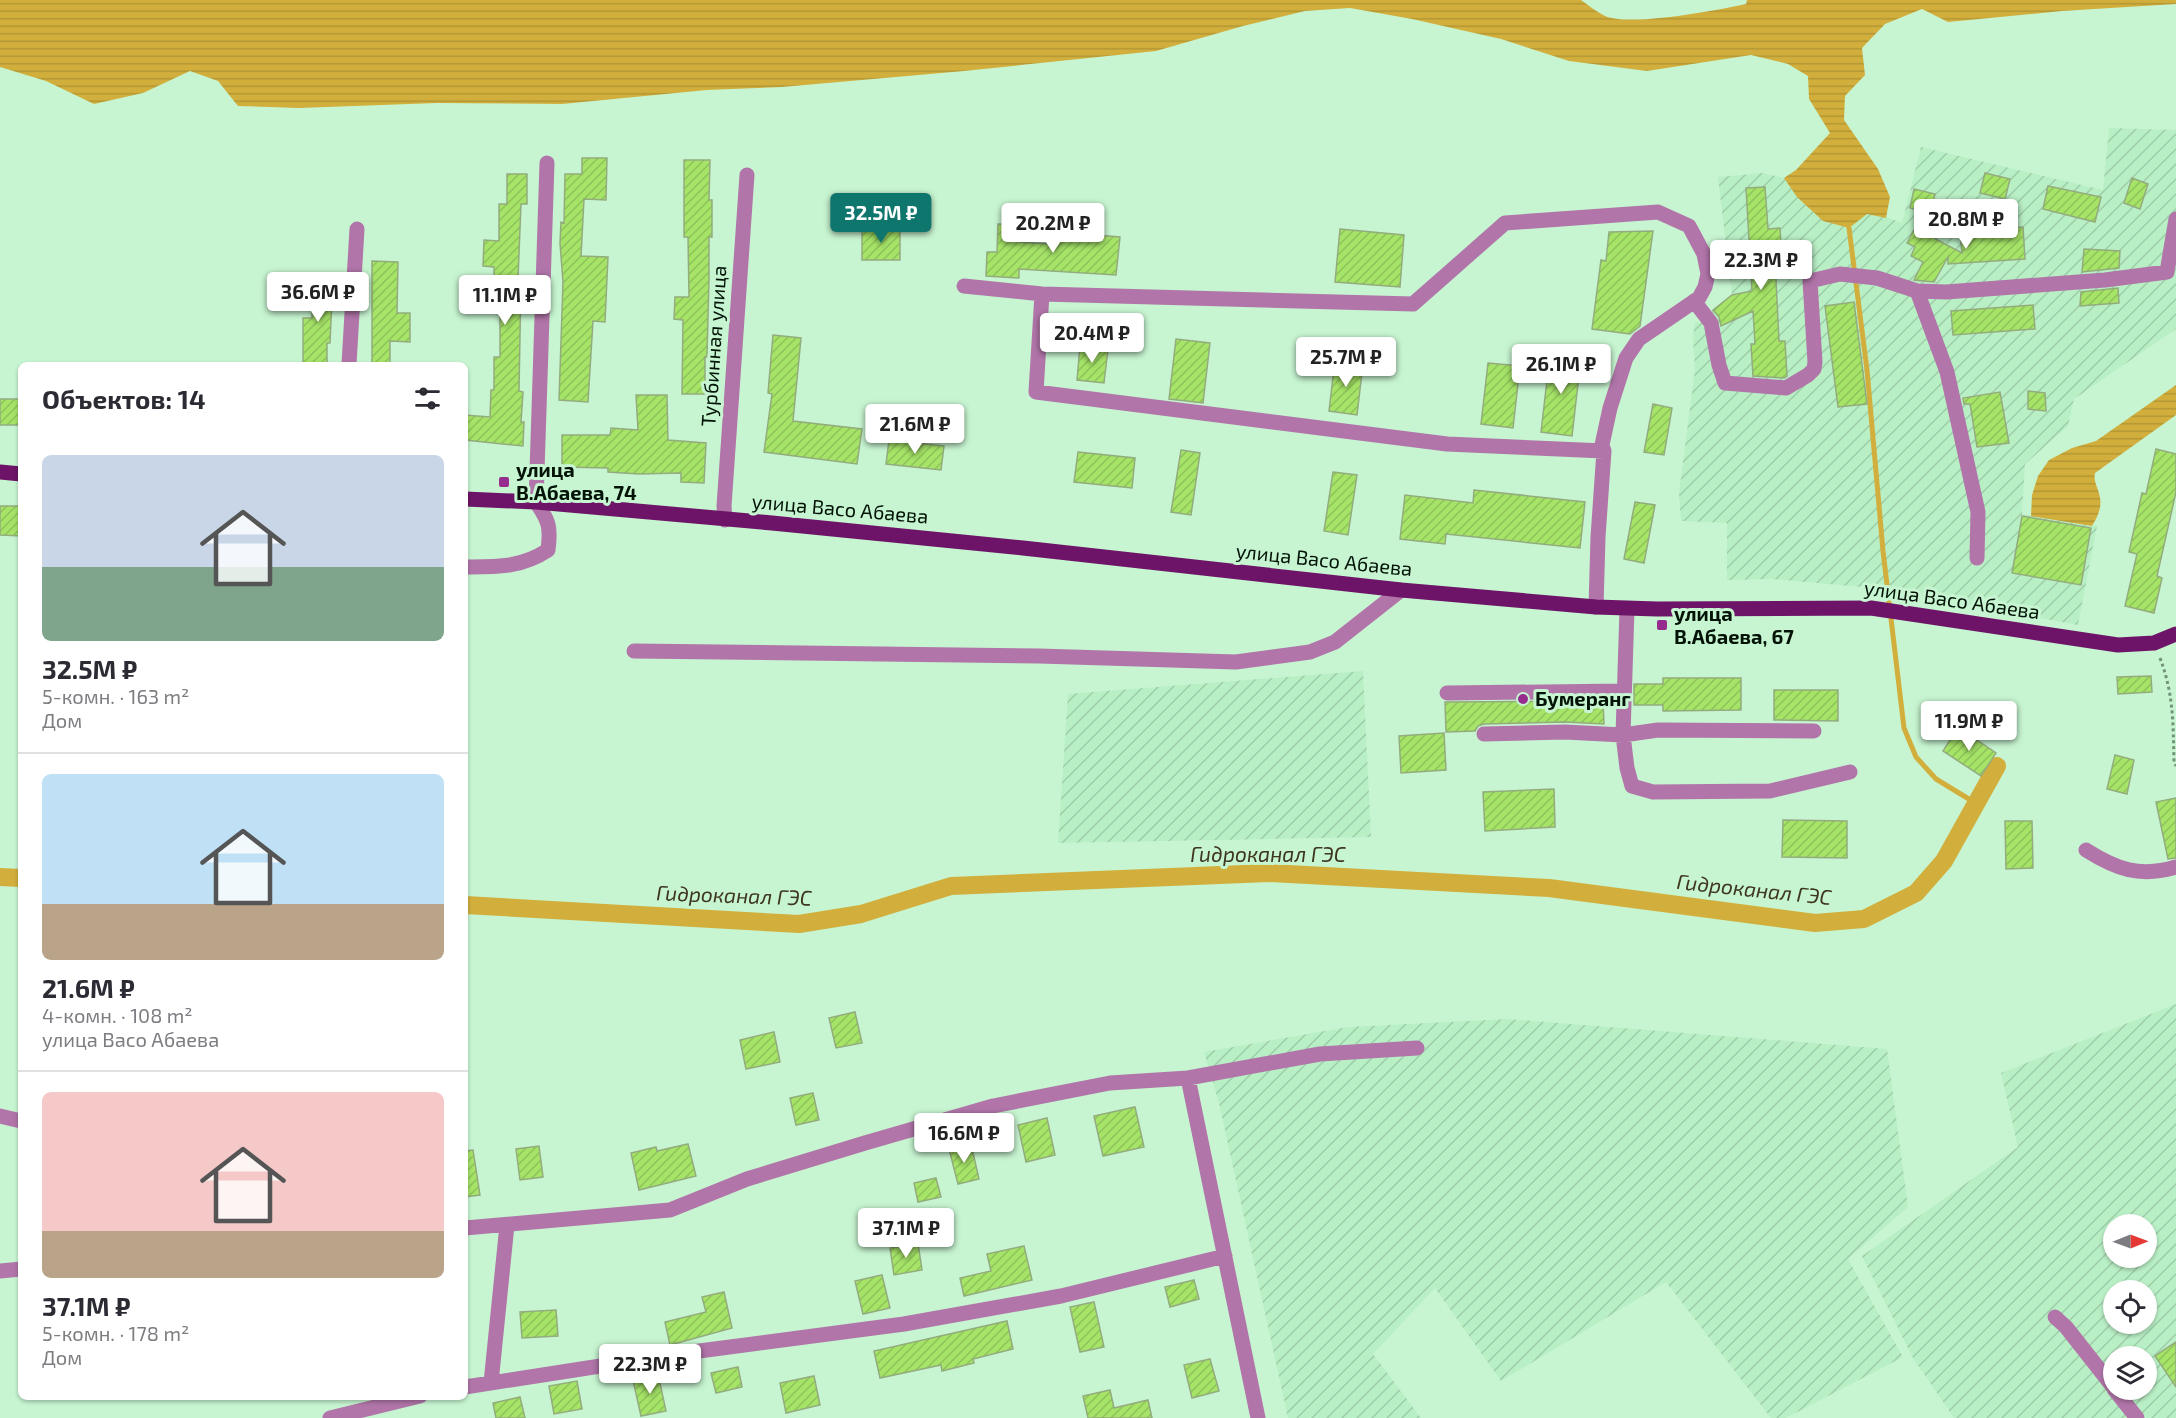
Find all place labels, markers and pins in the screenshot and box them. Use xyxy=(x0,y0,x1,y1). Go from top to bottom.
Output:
pin: 32.5M ₽ xyxy=(826,193,936,244)
pin: 20.8M ₽ xyxy=(1911,199,2021,250)
pin: 20.2M ₽ xyxy=(998,203,1108,254)
pin: 22.3M ₽ xyxy=(1706,240,1816,291)
pin: 36.6M ₽ xyxy=(263,272,373,323)
pin: 11.1M ₽ xyxy=(450,275,560,326)
pin: 20.4M ₽ xyxy=(1037,313,1147,364)
pin: 25.7M ₽ xyxy=(1291,337,1401,388)
pin: 26.1M ₽ xyxy=(1506,344,1616,395)
pin: 21.6M ₽ xyxy=(860,404,970,455)
place label: улица В.Абаева, 74 xyxy=(516,457,637,504)
marker: улица В.Абаева, 74 xyxy=(497,475,511,489)
place label: улица В.Абаева, 67 xyxy=(1674,601,1794,648)
marker: улица В.Абаева, 67 xyxy=(1655,618,1669,632)
place label: Бумеранг xyxy=(1535,686,1631,710)
marker: Бумеранг xyxy=(1516,692,1530,706)
pin: 11.9M ₽ xyxy=(1914,701,2024,752)
pin: 16.6M ₽ xyxy=(909,1113,1019,1164)
pin: 37.1M ₽ xyxy=(851,1208,961,1259)
pin: 22.3M ₽ xyxy=(595,1344,705,1395)

